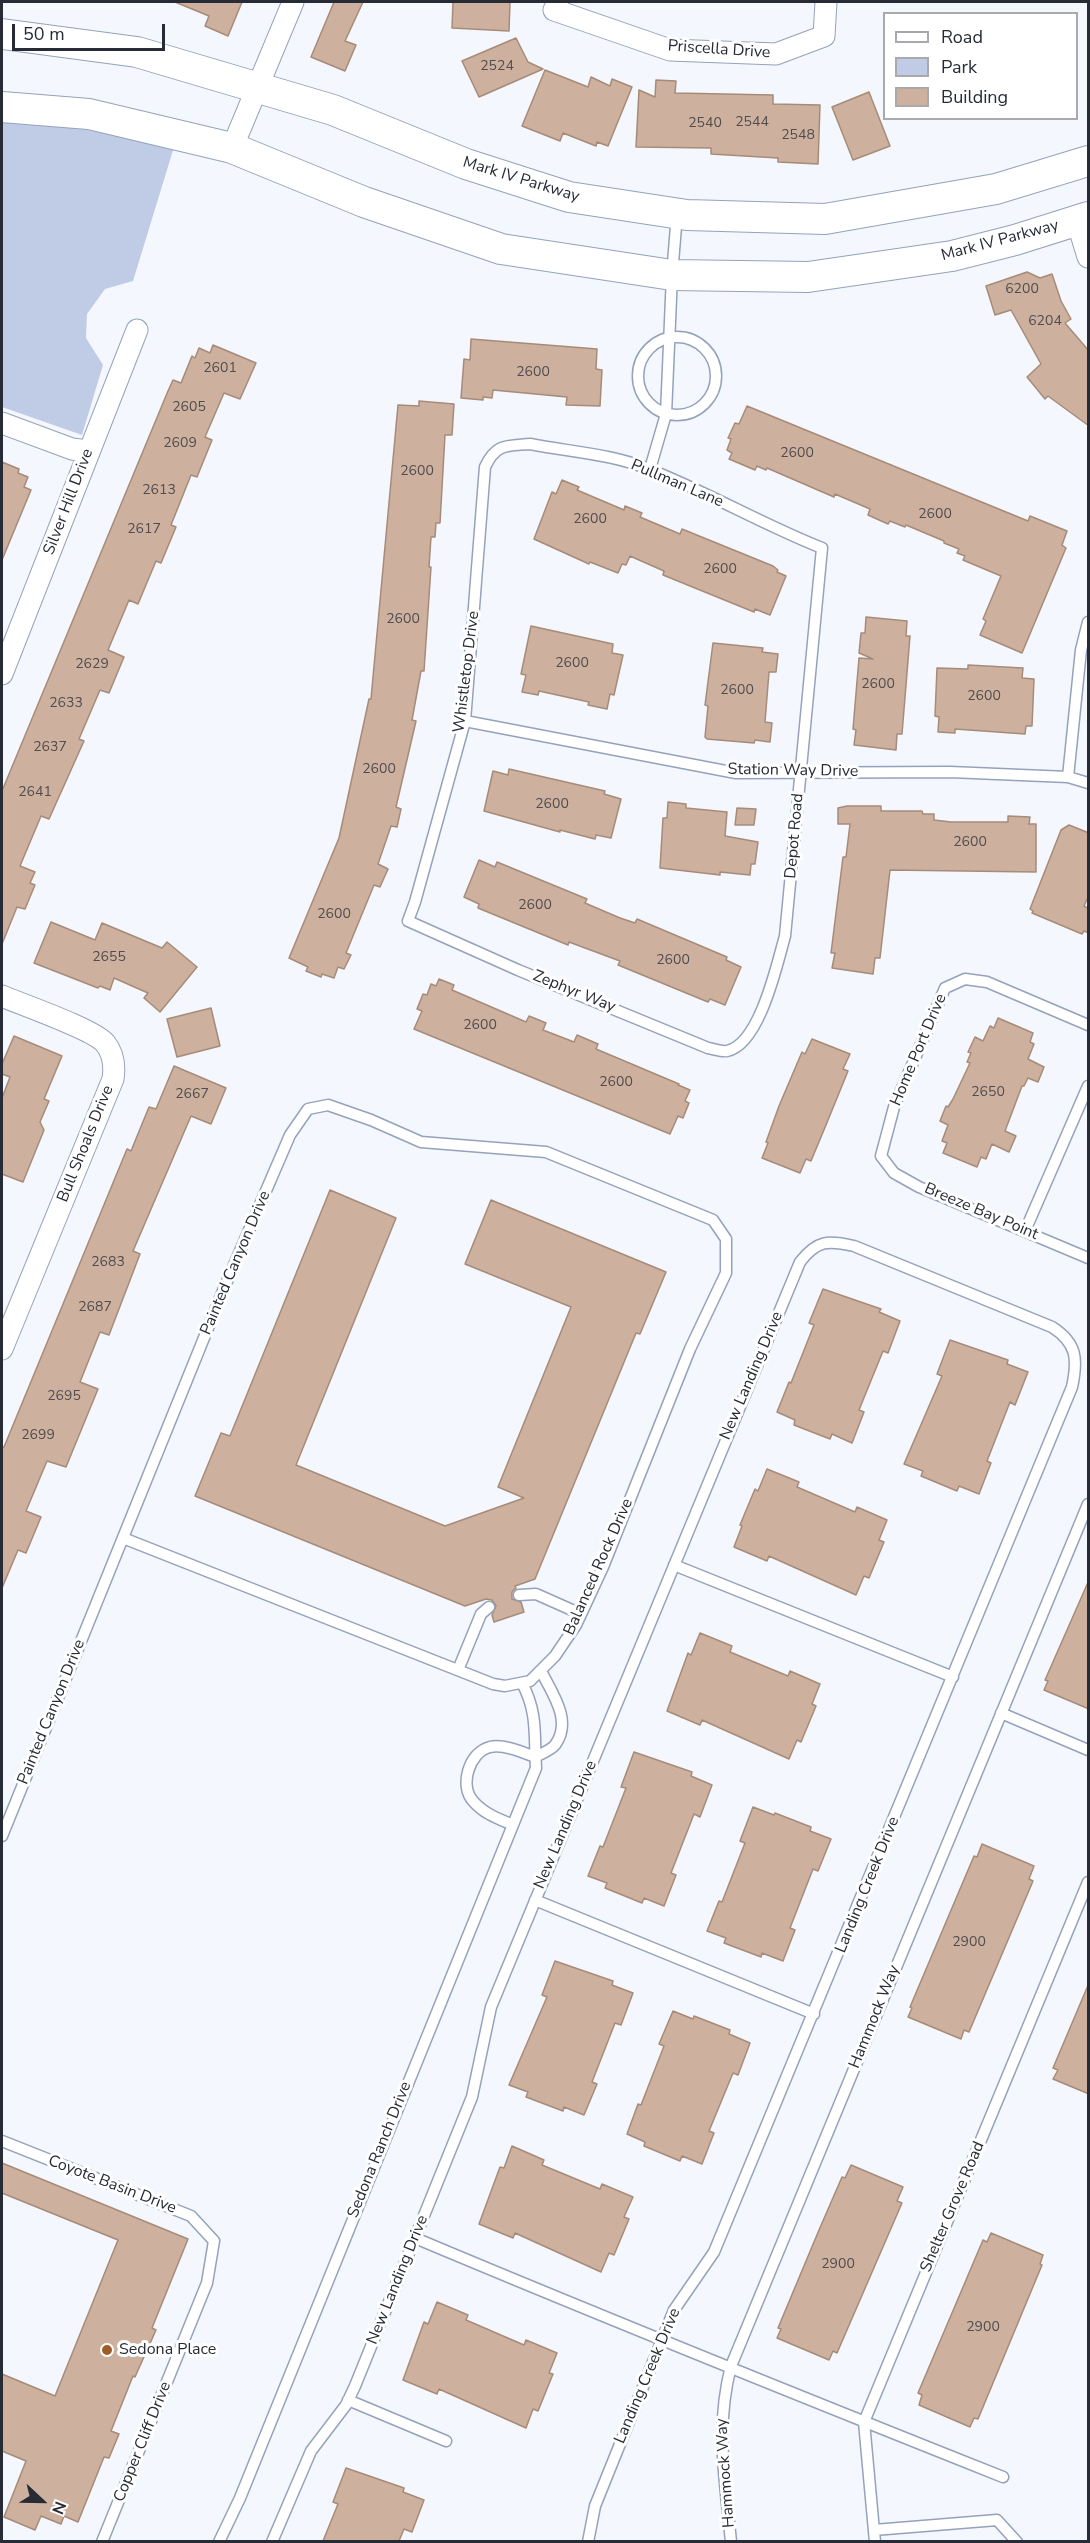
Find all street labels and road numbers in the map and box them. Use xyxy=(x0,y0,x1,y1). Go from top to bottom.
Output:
street label: Priscella Drive xyxy=(667,37,771,63)
street label: Mark IV Parkway xyxy=(460,153,582,207)
street label: Mark IV Parkway xyxy=(939,216,1061,266)
street label: Silver Hill Drive xyxy=(40,446,98,558)
street label: Pullman Lane xyxy=(628,456,726,512)
street label: Whistletop Drive xyxy=(450,610,484,734)
street label: Station Way Drive xyxy=(728,760,858,782)
street label: Depot Road xyxy=(782,793,808,879)
street label: Zephyr Way xyxy=(530,967,618,1017)
street label: Home Port Drive xyxy=(887,991,951,1109)
street label: Bull Shoals Drive xyxy=(54,1083,118,1205)
street label: Breeze Bay Point xyxy=(921,1179,1041,1245)
street label: Painted Canyon Drive xyxy=(197,1188,275,1338)
street label: New Landing Drive xyxy=(716,1309,788,1443)
street label: Balanced Rock Drive xyxy=(560,1496,638,1638)
street label: Painted Canyon Drive xyxy=(14,1637,90,1787)
street label: New Landing Drive xyxy=(530,1758,602,1892)
street label: Landing Creek Drive xyxy=(832,1814,904,1956)
street label: Hammock Way xyxy=(846,1963,904,2071)
street label: Sedona Ranch Drive xyxy=(344,2079,416,2221)
street label: Shelter Grove Road xyxy=(917,2139,989,2275)
street label: Coyote Basin Drive xyxy=(45,2152,179,2218)
street label: New Landing Drive xyxy=(363,2213,433,2347)
street label: Landing Creek Drive xyxy=(611,2305,685,2447)
street label: Copper Cliff Drive xyxy=(110,2379,176,2505)
street label: Hammock Way xyxy=(713,2418,739,2528)

